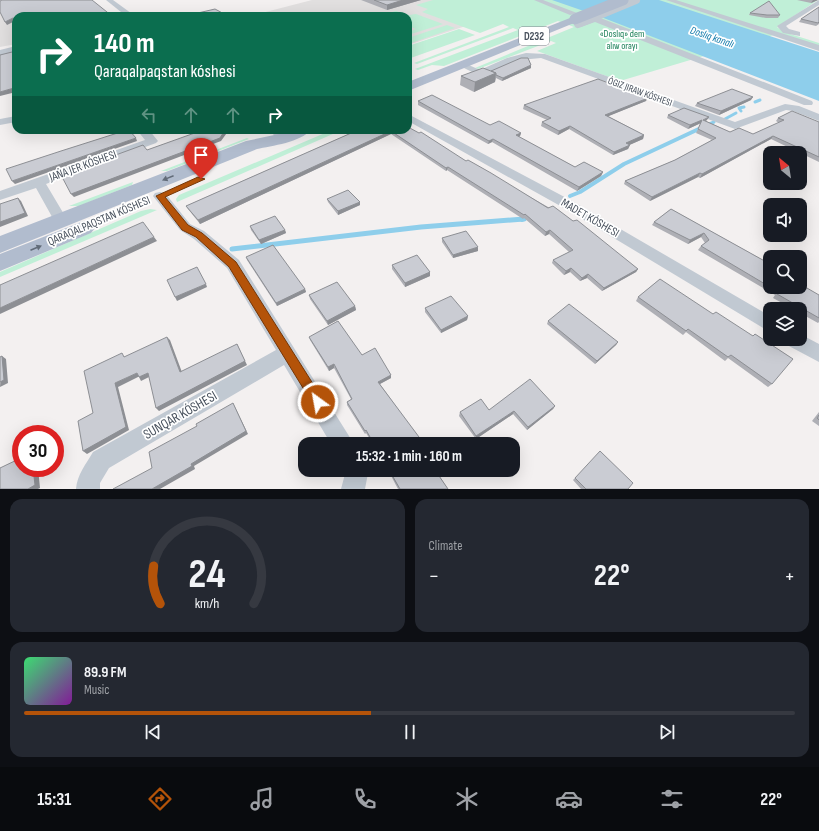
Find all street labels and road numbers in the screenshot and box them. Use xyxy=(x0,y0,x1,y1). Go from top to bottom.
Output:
road number: D232 xyxy=(519,27,549,45)
street label: ÓGIZ JIRAW KÓSHESI xyxy=(606,75,674,109)
street label: JAŃA JER KÓSHESI xyxy=(46,147,119,185)
street label: QARAQALPAQSTAN KÓSHESI xyxy=(45,193,153,249)
street label: MADET KÓSHESI xyxy=(558,195,622,241)
street label: SUNQAR KÓSHESI xyxy=(140,387,220,443)

